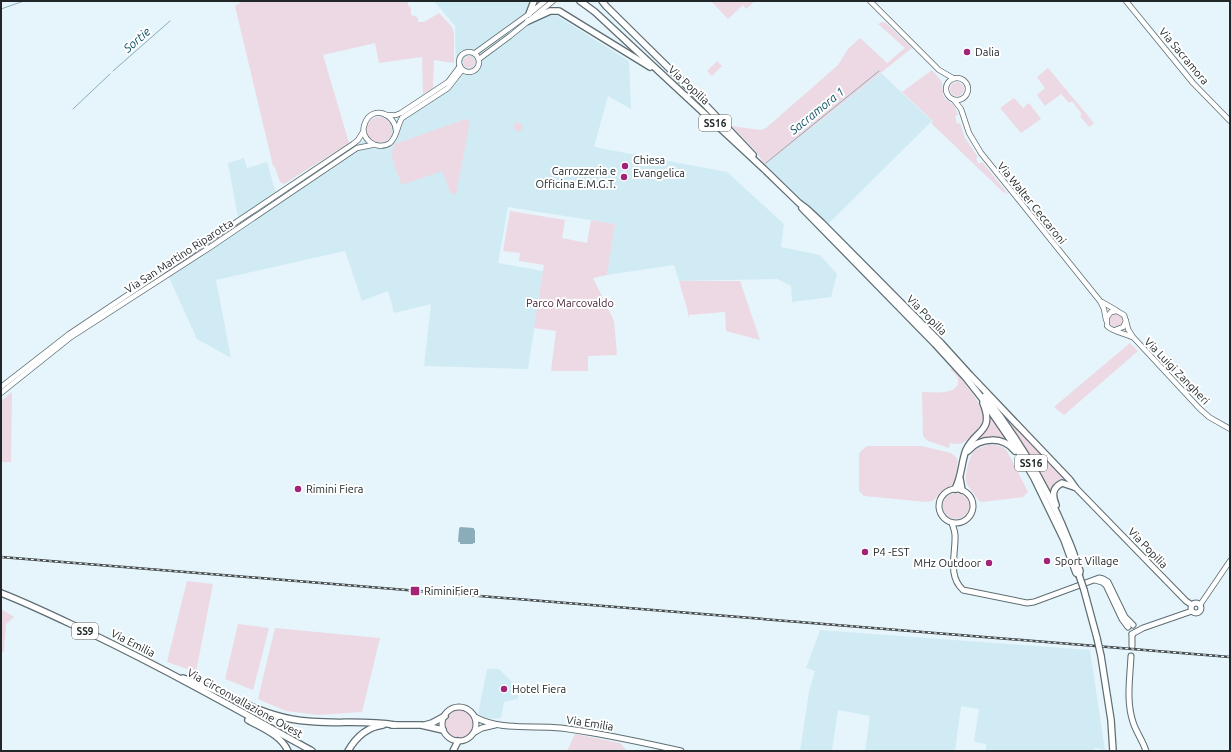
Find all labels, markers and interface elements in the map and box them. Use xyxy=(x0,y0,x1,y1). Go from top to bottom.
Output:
water label: Sortie xyxy=(120,25,153,55)
street label: Via Sacramora xyxy=(1157,25,1211,87)
place label: Dalia xyxy=(975,46,1000,58)
marker: Dalia xyxy=(962,47,972,57)
street label: Via Popilia xyxy=(666,63,712,107)
water label: Sacramora 1 xyxy=(786,85,847,137)
road number: SS16 xyxy=(699,115,731,131)
place label: Chiesa Evangelica xyxy=(633,154,685,179)
street label: Via Walter Ceccaroni xyxy=(995,160,1069,246)
marker: Chiesa Evangelica xyxy=(620,161,630,171)
place label: Carrozzeria e Officina E.M.G.T. xyxy=(536,165,616,190)
marker: Carrozzeria e Officina E.M.G.T. xyxy=(619,172,629,182)
street label: Via San Martino Riparotta xyxy=(123,217,235,295)
street label: Via Popilia xyxy=(905,293,949,337)
park label: Parco Marcovaldo xyxy=(526,297,614,309)
street label: Via Luigi Zangheri xyxy=(1142,335,1212,407)
road number: SS16 xyxy=(1015,455,1047,471)
place label: Rimini Fiera xyxy=(306,483,364,495)
marker: Rimini Fiera xyxy=(293,484,303,494)
street label: Via Popilia xyxy=(1126,525,1170,571)
place label: P4 -EST xyxy=(873,546,910,558)
marker: P4 -EST xyxy=(860,547,870,557)
place label: Sport Village xyxy=(1055,555,1119,567)
marker: Sport Village xyxy=(1042,556,1052,566)
place label: MHz Outdoor xyxy=(914,557,982,569)
marker: MHz Outdoor xyxy=(984,558,994,568)
marker: RiminiFiera xyxy=(409,585,421,597)
place label: RiminiFiera xyxy=(424,585,479,597)
road number: SS9 xyxy=(72,623,98,639)
street label: Via Emilia xyxy=(109,627,157,659)
street label: Via Circonvallazione Ovest xyxy=(185,666,305,740)
place label: Hotel Fiera xyxy=(512,683,566,695)
marker: Hotel Fiera xyxy=(499,684,509,694)
street label: Via Emilia xyxy=(565,713,615,733)

